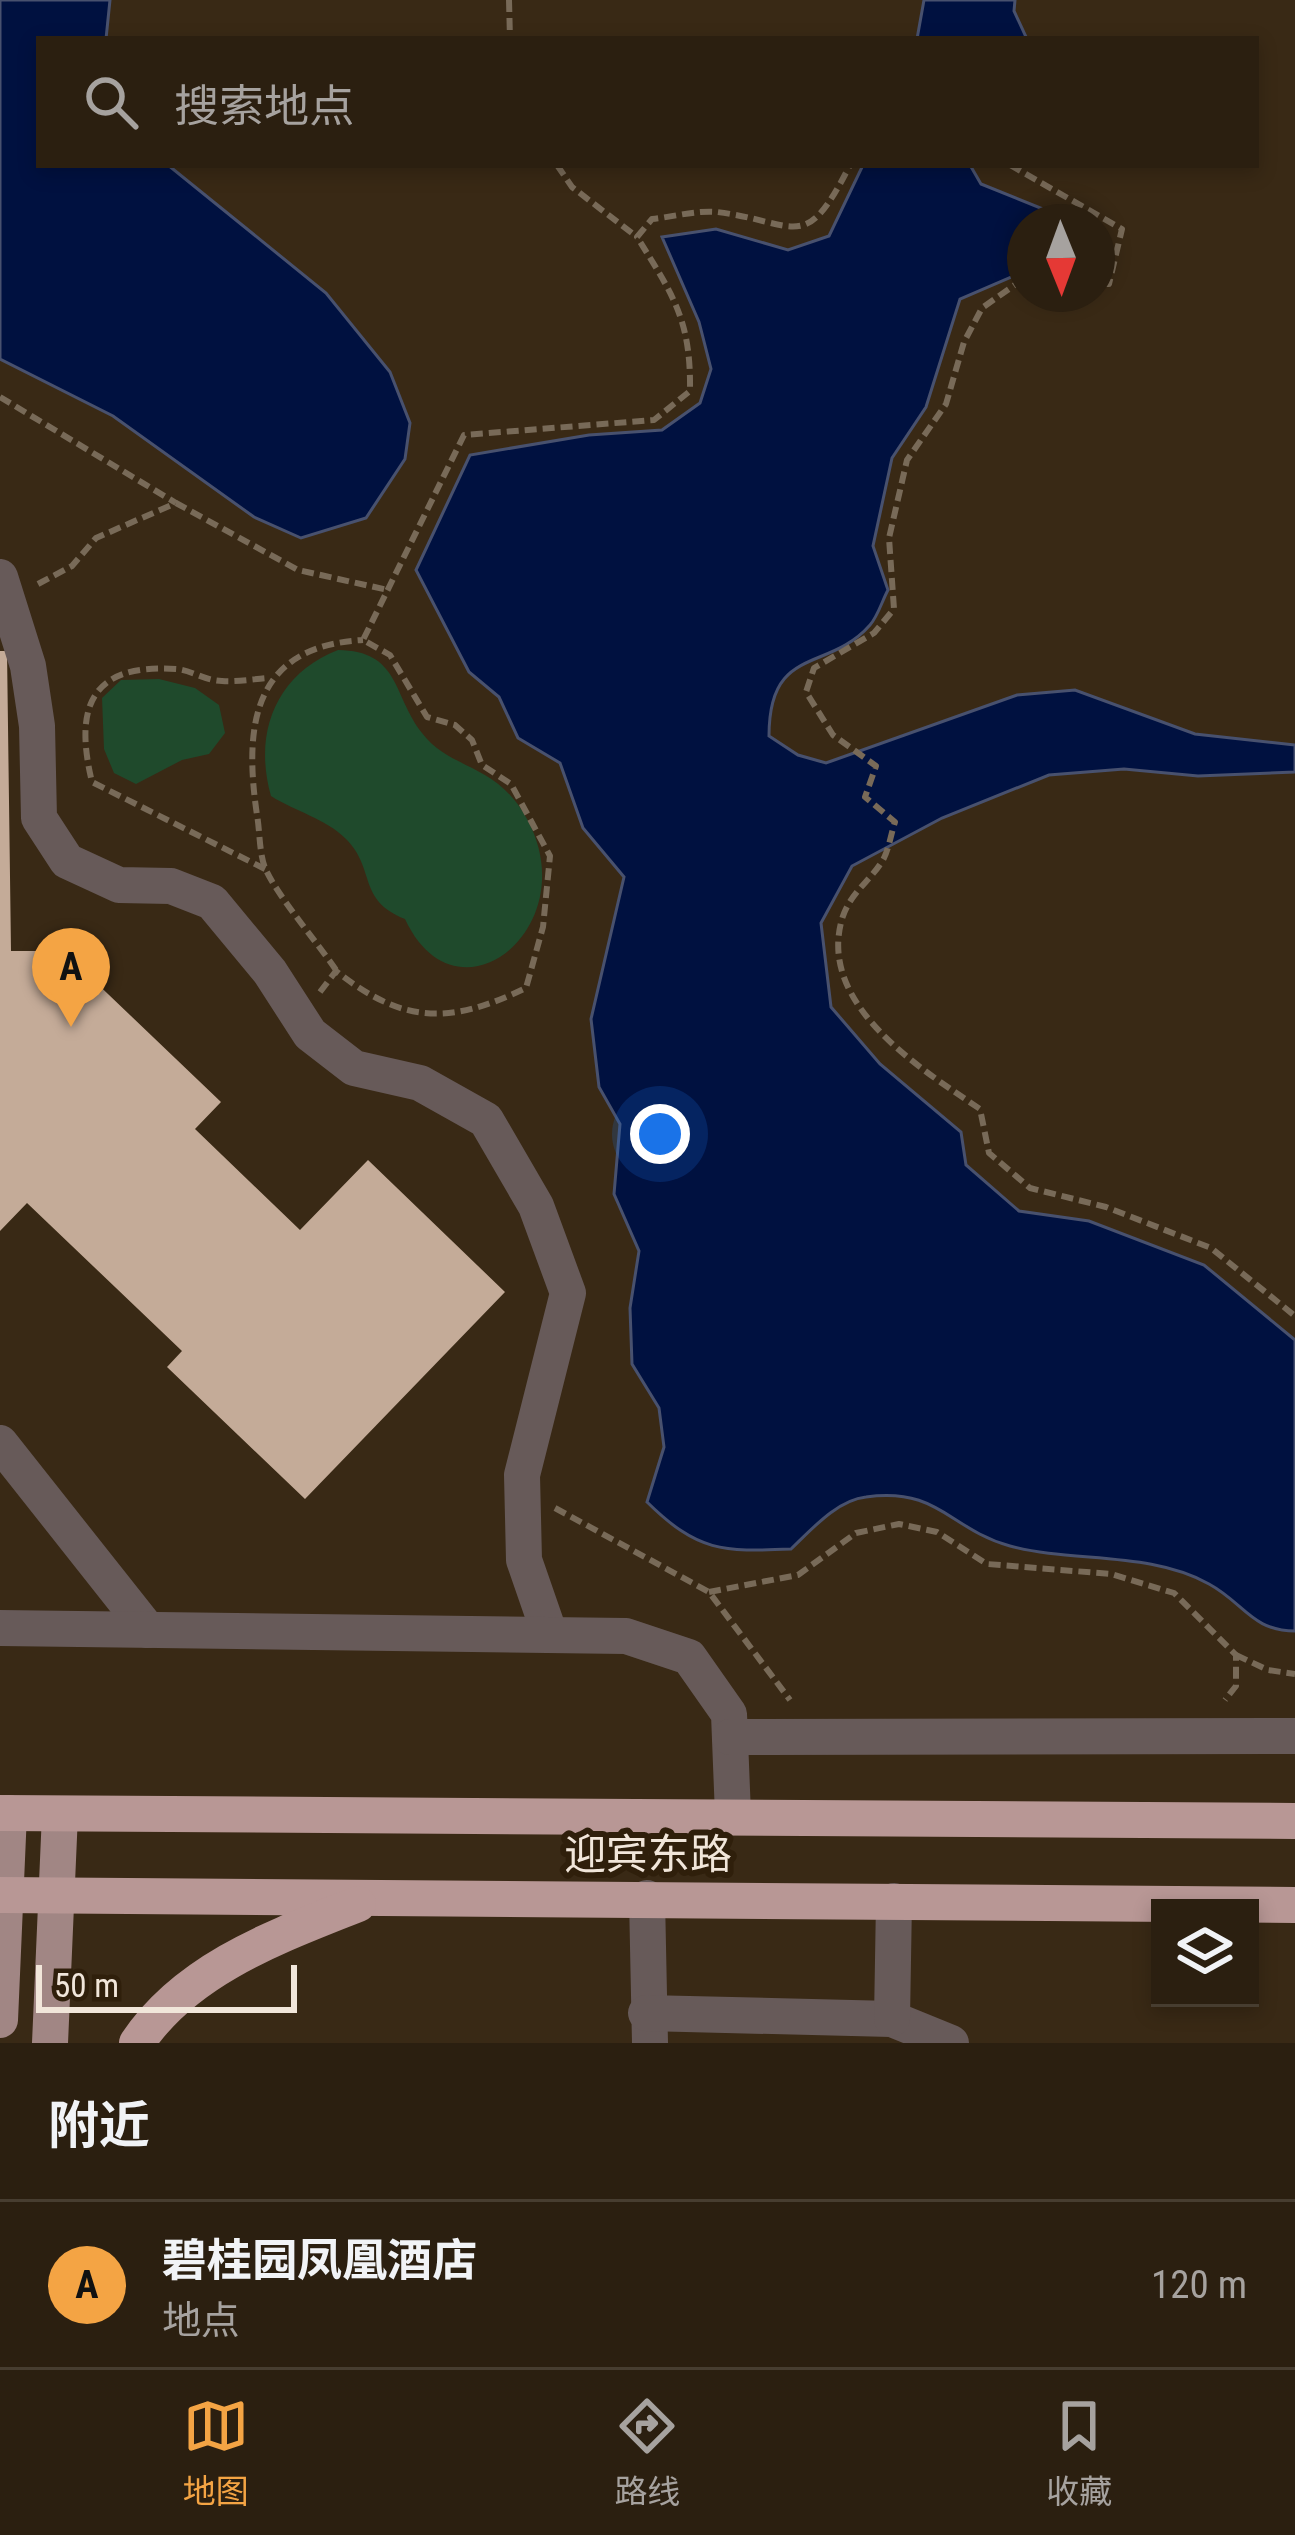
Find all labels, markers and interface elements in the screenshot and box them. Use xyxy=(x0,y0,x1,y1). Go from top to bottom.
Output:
search box xyxy=(36,36,1259,168)
icon: search xyxy=(78,69,144,135)
text: 搜索地点 xyxy=(174,80,354,133)
north arrow xyxy=(1007,204,1115,312)
pin: A xyxy=(32,928,110,1027)
your location xyxy=(630,1104,690,1164)
street label: 迎宾东路 xyxy=(564,1830,732,1879)
map controls xyxy=(1151,1899,1259,2007)
button: layers xyxy=(1151,1899,1259,2007)
scale bar xyxy=(36,1959,297,2012)
text: 50 m xyxy=(54,1966,119,2005)
text: 附近 xyxy=(48,2096,150,2155)
text: 碧桂园凤凰酒店 xyxy=(162,2234,477,2287)
text: A xyxy=(75,2262,99,2308)
text: 120 m xyxy=(1151,2262,1247,2308)
text: 地点 xyxy=(162,2298,240,2344)
tab: 地图 xyxy=(183,2393,249,2513)
tab: 路线 xyxy=(614,2393,680,2513)
tab: 收藏 xyxy=(1046,2393,1112,2513)

